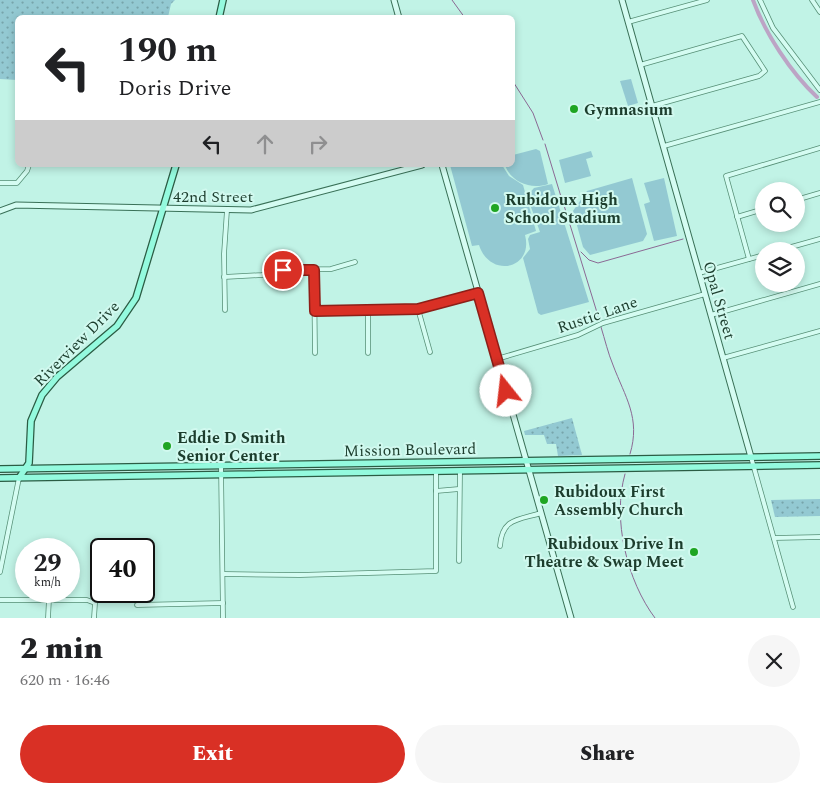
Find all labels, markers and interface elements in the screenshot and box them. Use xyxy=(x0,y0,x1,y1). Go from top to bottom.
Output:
text: 190 m xyxy=(118,24,217,77)
icon: left xyxy=(35,35,100,100)
text: Doris Drive xyxy=(118,72,231,105)
place label: Gymnasium xyxy=(584,98,673,122)
marker: Gymnasium xyxy=(568,103,580,115)
icon: left xyxy=(198,130,226,158)
icon: ahead xyxy=(251,130,279,158)
icon: right xyxy=(304,130,332,158)
map controls xyxy=(755,182,805,292)
button: search xyxy=(755,182,805,232)
street label: 42nd Street xyxy=(173,185,253,209)
place label: Rubidoux High School Stadium xyxy=(505,188,622,230)
marker: Rubidoux High School Stadium xyxy=(489,202,501,214)
button: layers xyxy=(755,242,805,292)
pin xyxy=(262,249,304,291)
icon: arrive xyxy=(269,256,297,284)
street label: Opal Street xyxy=(696,258,742,343)
street label: Rustic Lane xyxy=(554,290,641,340)
street label: Riverview Drive xyxy=(28,295,125,392)
position arrow xyxy=(479,364,531,416)
place label: Eddie D Smith Senior Center xyxy=(177,426,286,468)
street label: Mission Boulevard xyxy=(344,437,477,463)
marker: Eddie D Smith Senior Center xyxy=(161,440,173,452)
place label: Rubidoux First Assembly Church xyxy=(554,480,684,522)
marker: Rubidoux First Assembly Church xyxy=(538,494,550,506)
place label: Rubidoux Drive In Theatre & Swap Meet xyxy=(525,532,684,574)
speed limit sign: 40 xyxy=(90,538,155,603)
text: 29 xyxy=(33,545,62,583)
marker: Rubidoux Drive In Theatre & Swap Meet xyxy=(688,546,700,558)
text: km/h xyxy=(34,573,61,592)
text: 2 min xyxy=(20,626,103,672)
button: close xyxy=(748,635,800,687)
text: 620 m · 16:46 xyxy=(20,668,110,692)
button: Exit xyxy=(20,725,405,783)
button: Share xyxy=(415,725,800,783)

